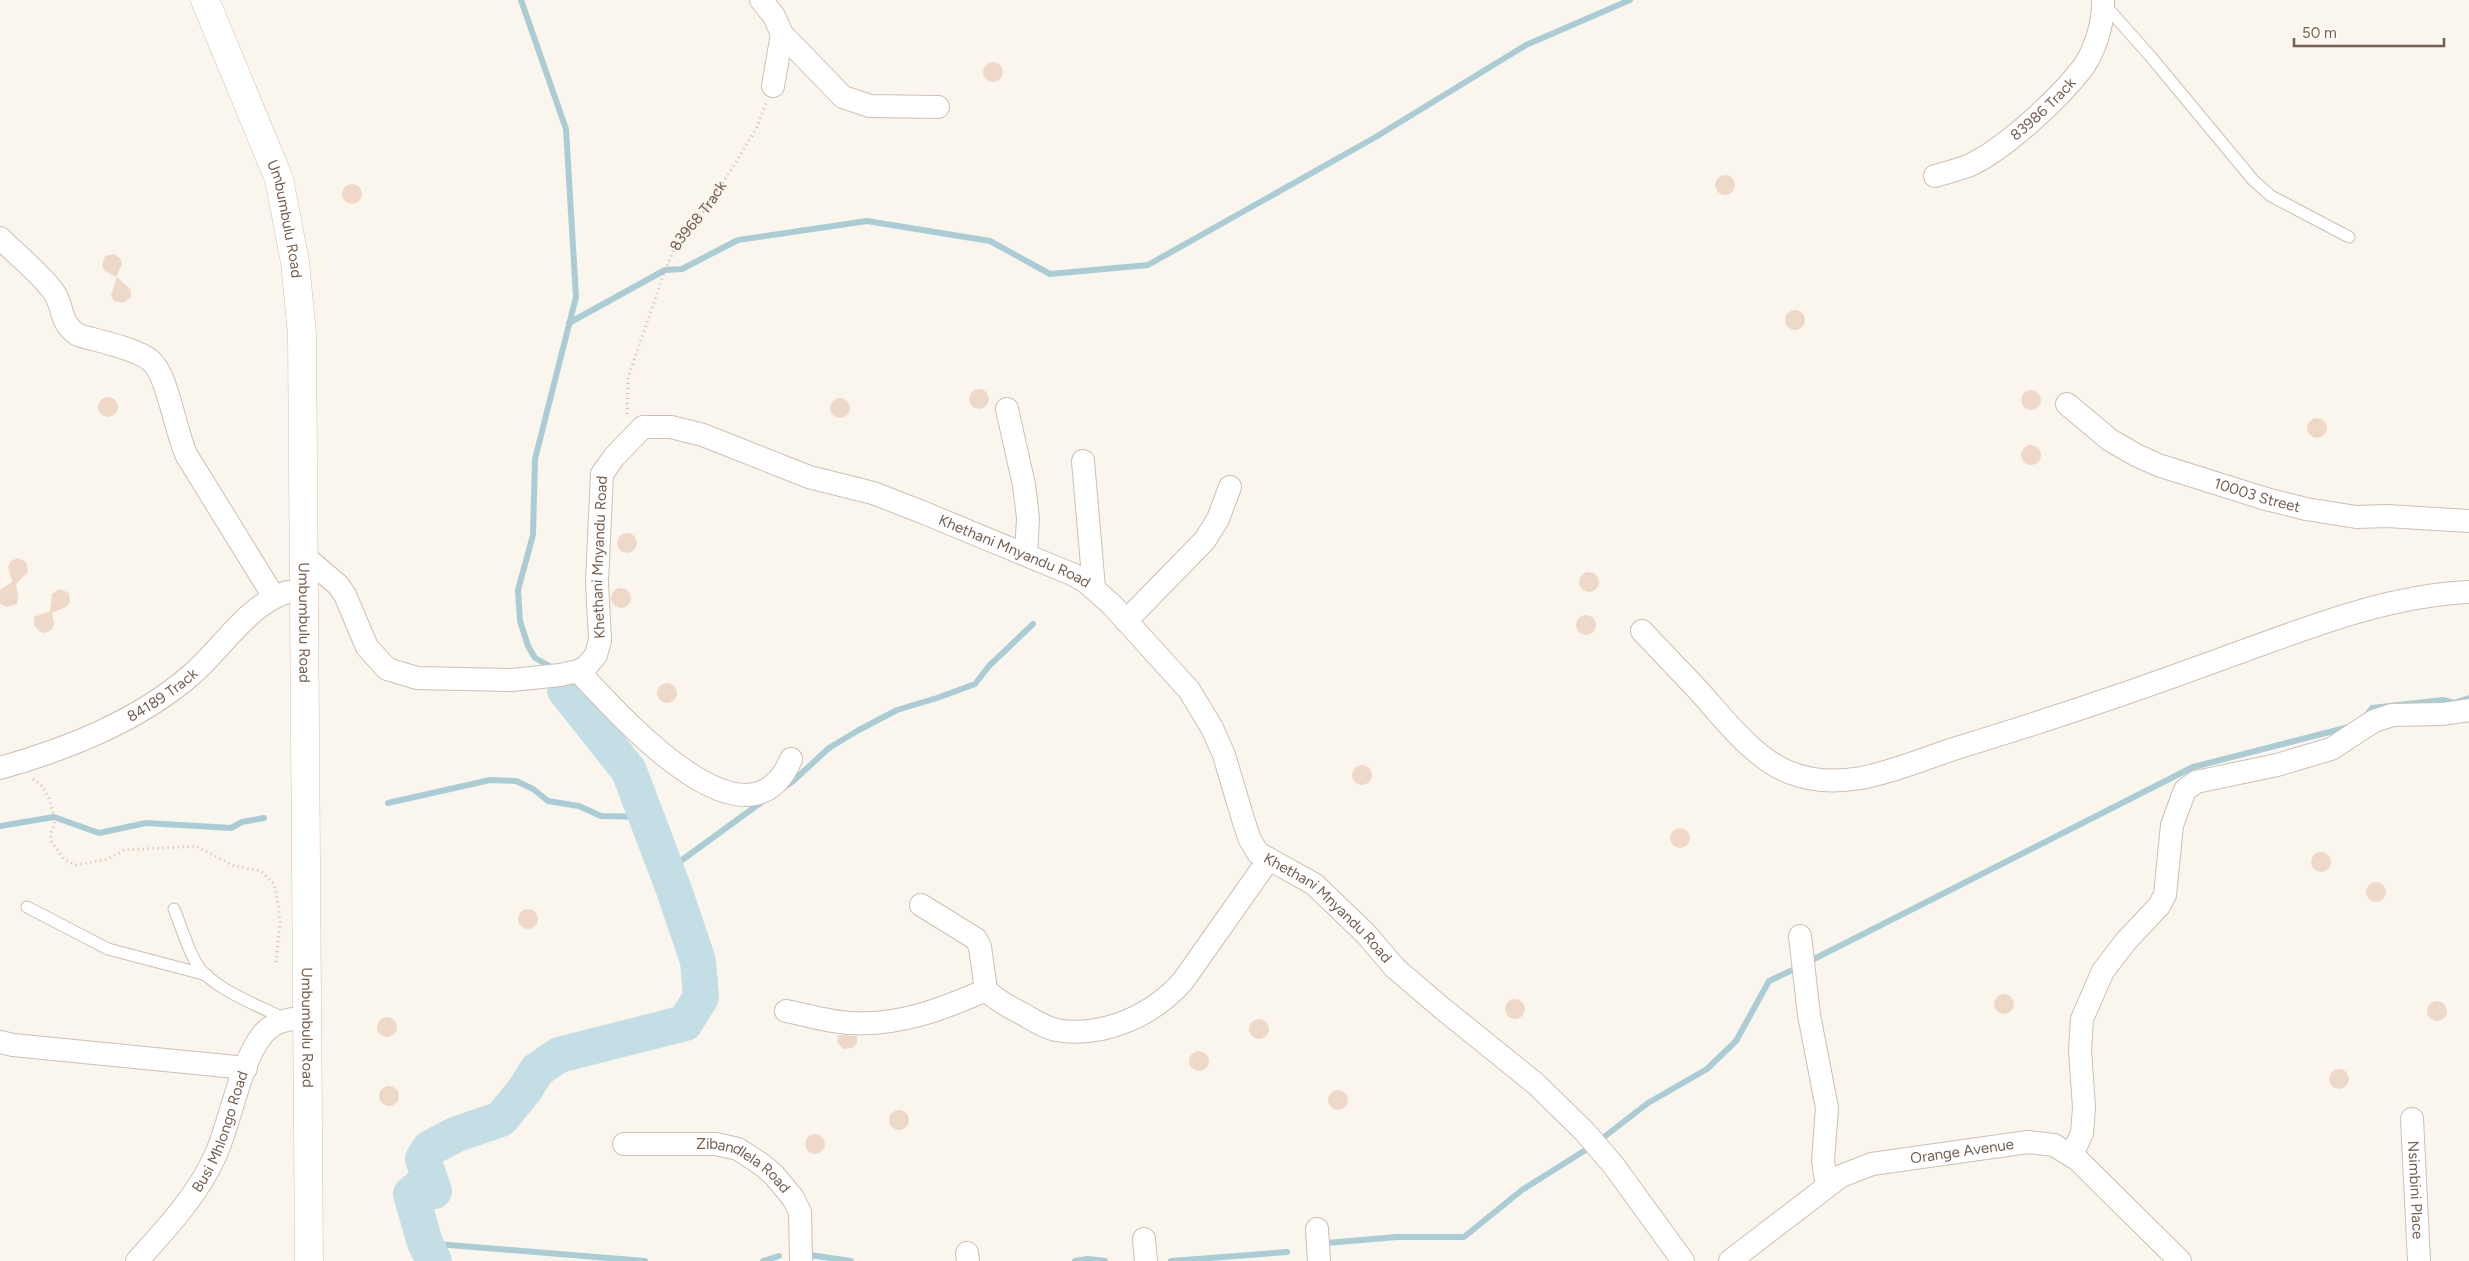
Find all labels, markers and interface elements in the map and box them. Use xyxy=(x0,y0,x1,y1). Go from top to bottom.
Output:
scale bar xyxy=(2294,15,2444,47)
text: 50 m xyxy=(2302,24,2337,42)
street label: 83986 Track xyxy=(2007,73,2080,144)
street label: Umbumbulu Road xyxy=(263,157,306,279)
street label: 83968 Track xyxy=(666,177,731,253)
street label: 10003 Street xyxy=(2212,474,2302,516)
street label: Khethani Mnyandu Road xyxy=(588,475,611,639)
street label: Khethani Mnyandu Road xyxy=(936,511,1094,592)
street label: Umbumbulu Road xyxy=(295,562,314,683)
street label: 84189 Track xyxy=(124,664,202,726)
street label: Khethani Mnyandu Road xyxy=(1261,849,1396,966)
street label: Umbumbulu Road xyxy=(298,967,317,1088)
street label: Busi Mhlongo Road xyxy=(188,1069,252,1196)
street label: Zibandlela Road xyxy=(696,1135,794,1197)
street label: Orange Avenue xyxy=(1909,1135,2015,1167)
street label: Nsimbini Place xyxy=(2404,1140,2427,1240)

